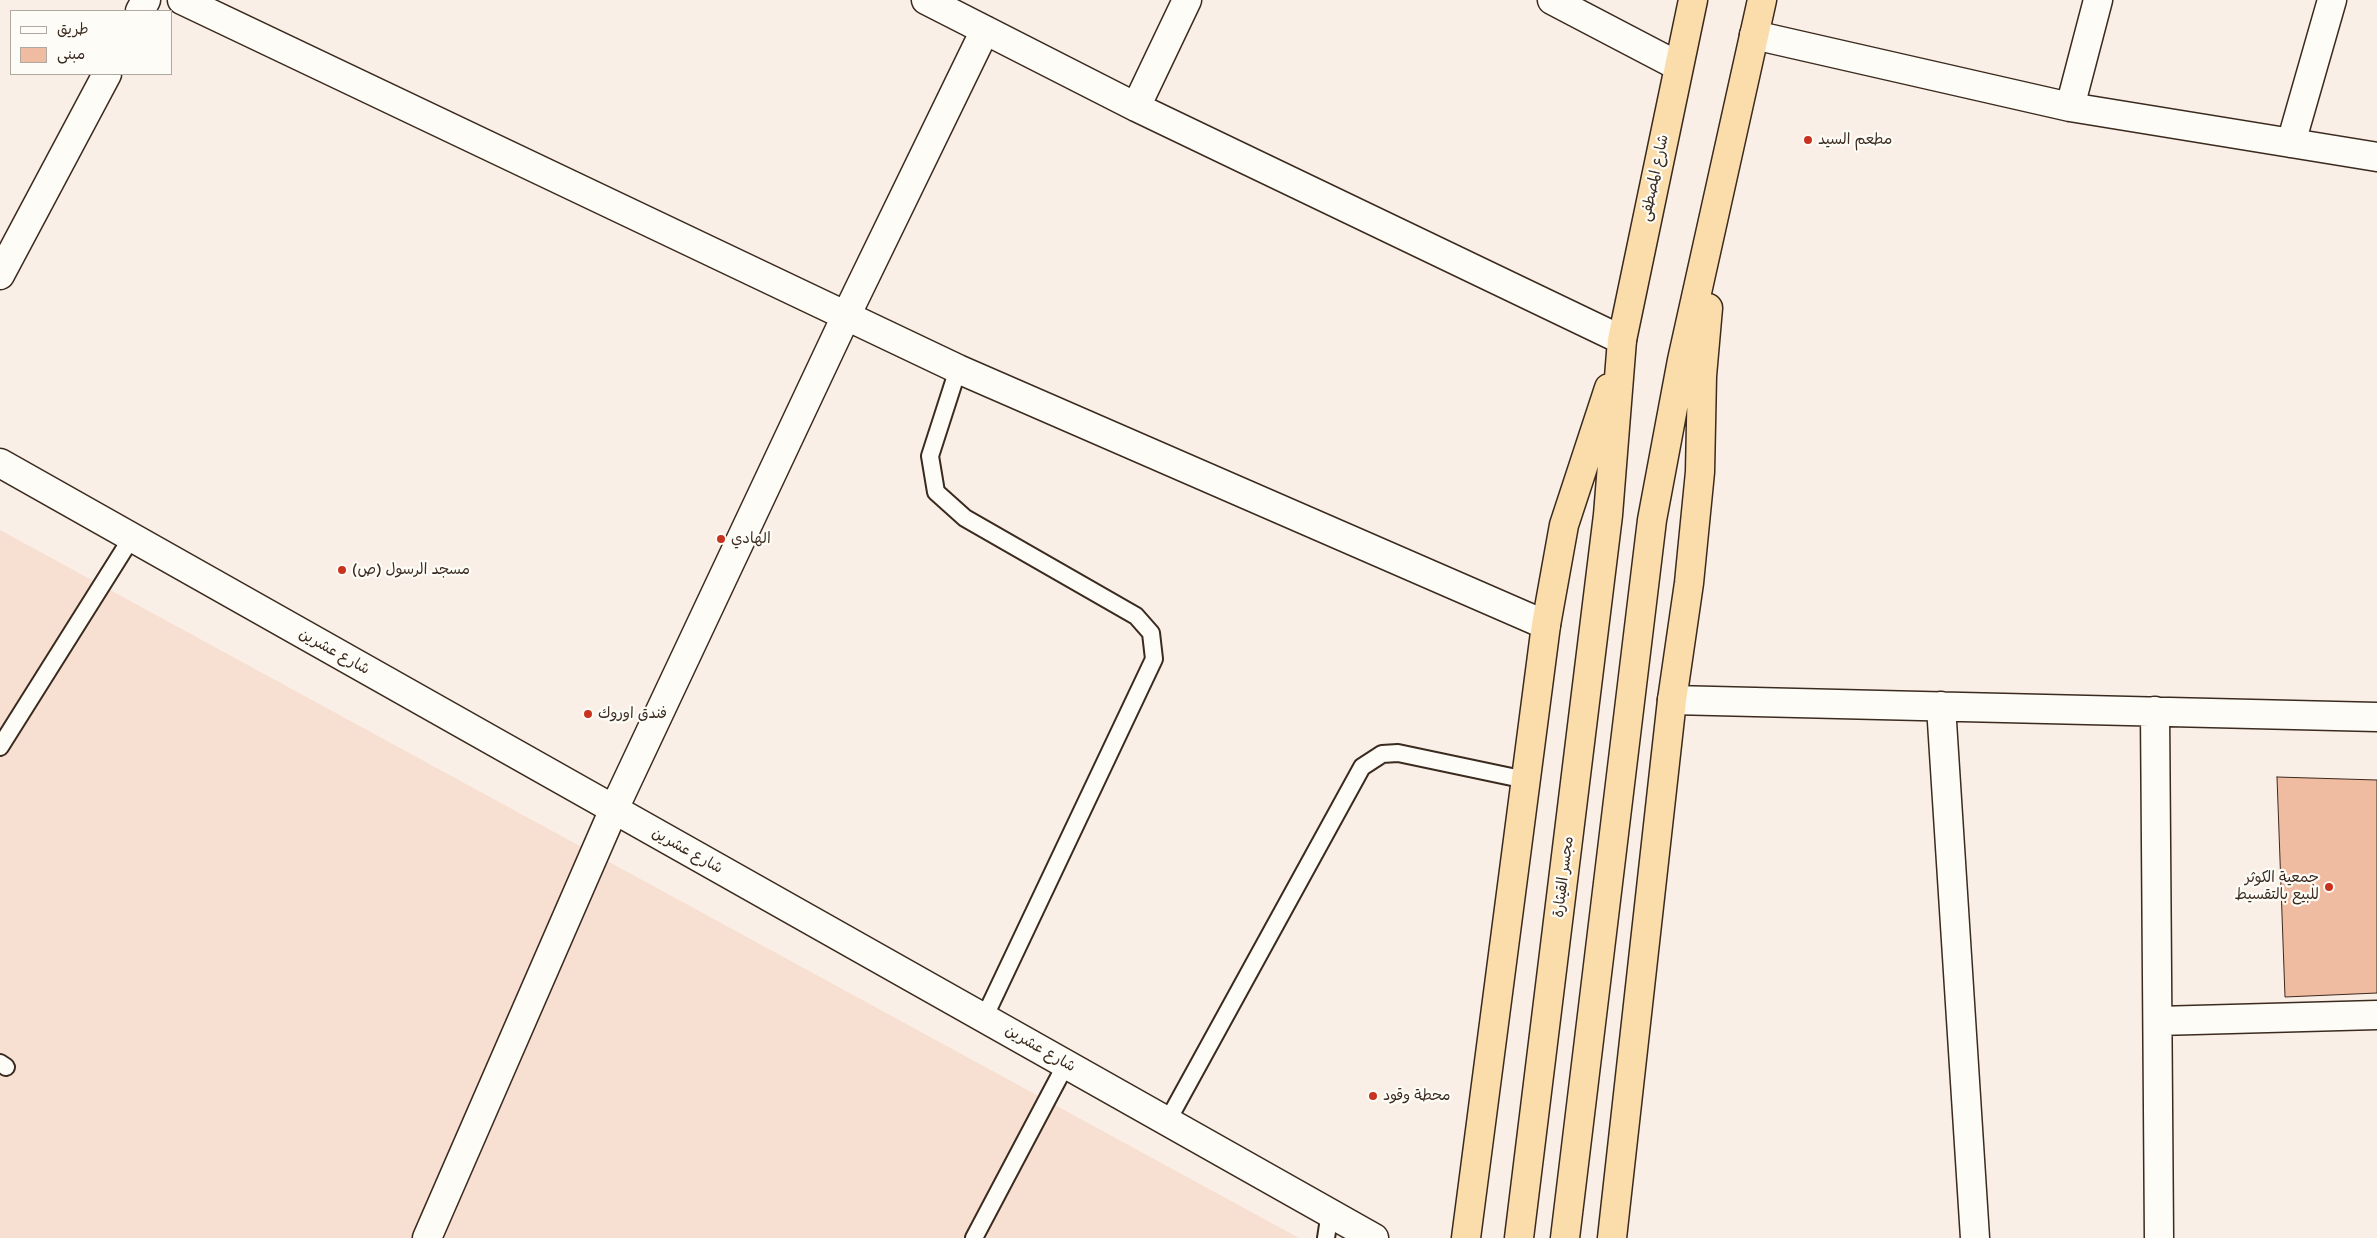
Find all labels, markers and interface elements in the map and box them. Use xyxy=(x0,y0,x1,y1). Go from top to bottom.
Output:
legend xyxy=(10,10,172,75)
text: طريق xyxy=(57,20,89,39)
text: مبنى xyxy=(57,45,85,64)
place label: مطعم السيد xyxy=(1818,131,1892,149)
street label: شارع المصطفى xyxy=(1637,133,1673,223)
marker: مطعم السيد xyxy=(1802,134,1814,146)
place label: الهادي xyxy=(731,530,771,548)
marker: الهادي xyxy=(715,533,727,545)
place label: مسجد الرسول (ص) xyxy=(352,561,470,579)
marker: مسجد الرسول (ص) xyxy=(336,564,348,576)
street label: شارع عشرين xyxy=(295,625,373,679)
place label: فندق اوروك xyxy=(598,705,667,723)
marker: فندق اوروك xyxy=(582,708,594,720)
street label: شارع عشرين xyxy=(648,824,726,878)
street label: مجسر القيثارة xyxy=(1550,835,1578,919)
place label: جمعية الكوثر للبيع بالتقسيط xyxy=(2235,869,2319,904)
marker: جمعية الكوثر للبيع بالتقسيط xyxy=(2323,881,2335,893)
street label: شارع عشرين xyxy=(1002,1022,1078,1076)
place label: محطة وقود xyxy=(1383,1087,1451,1105)
marker: محطة وقود xyxy=(1367,1090,1379,1102)

